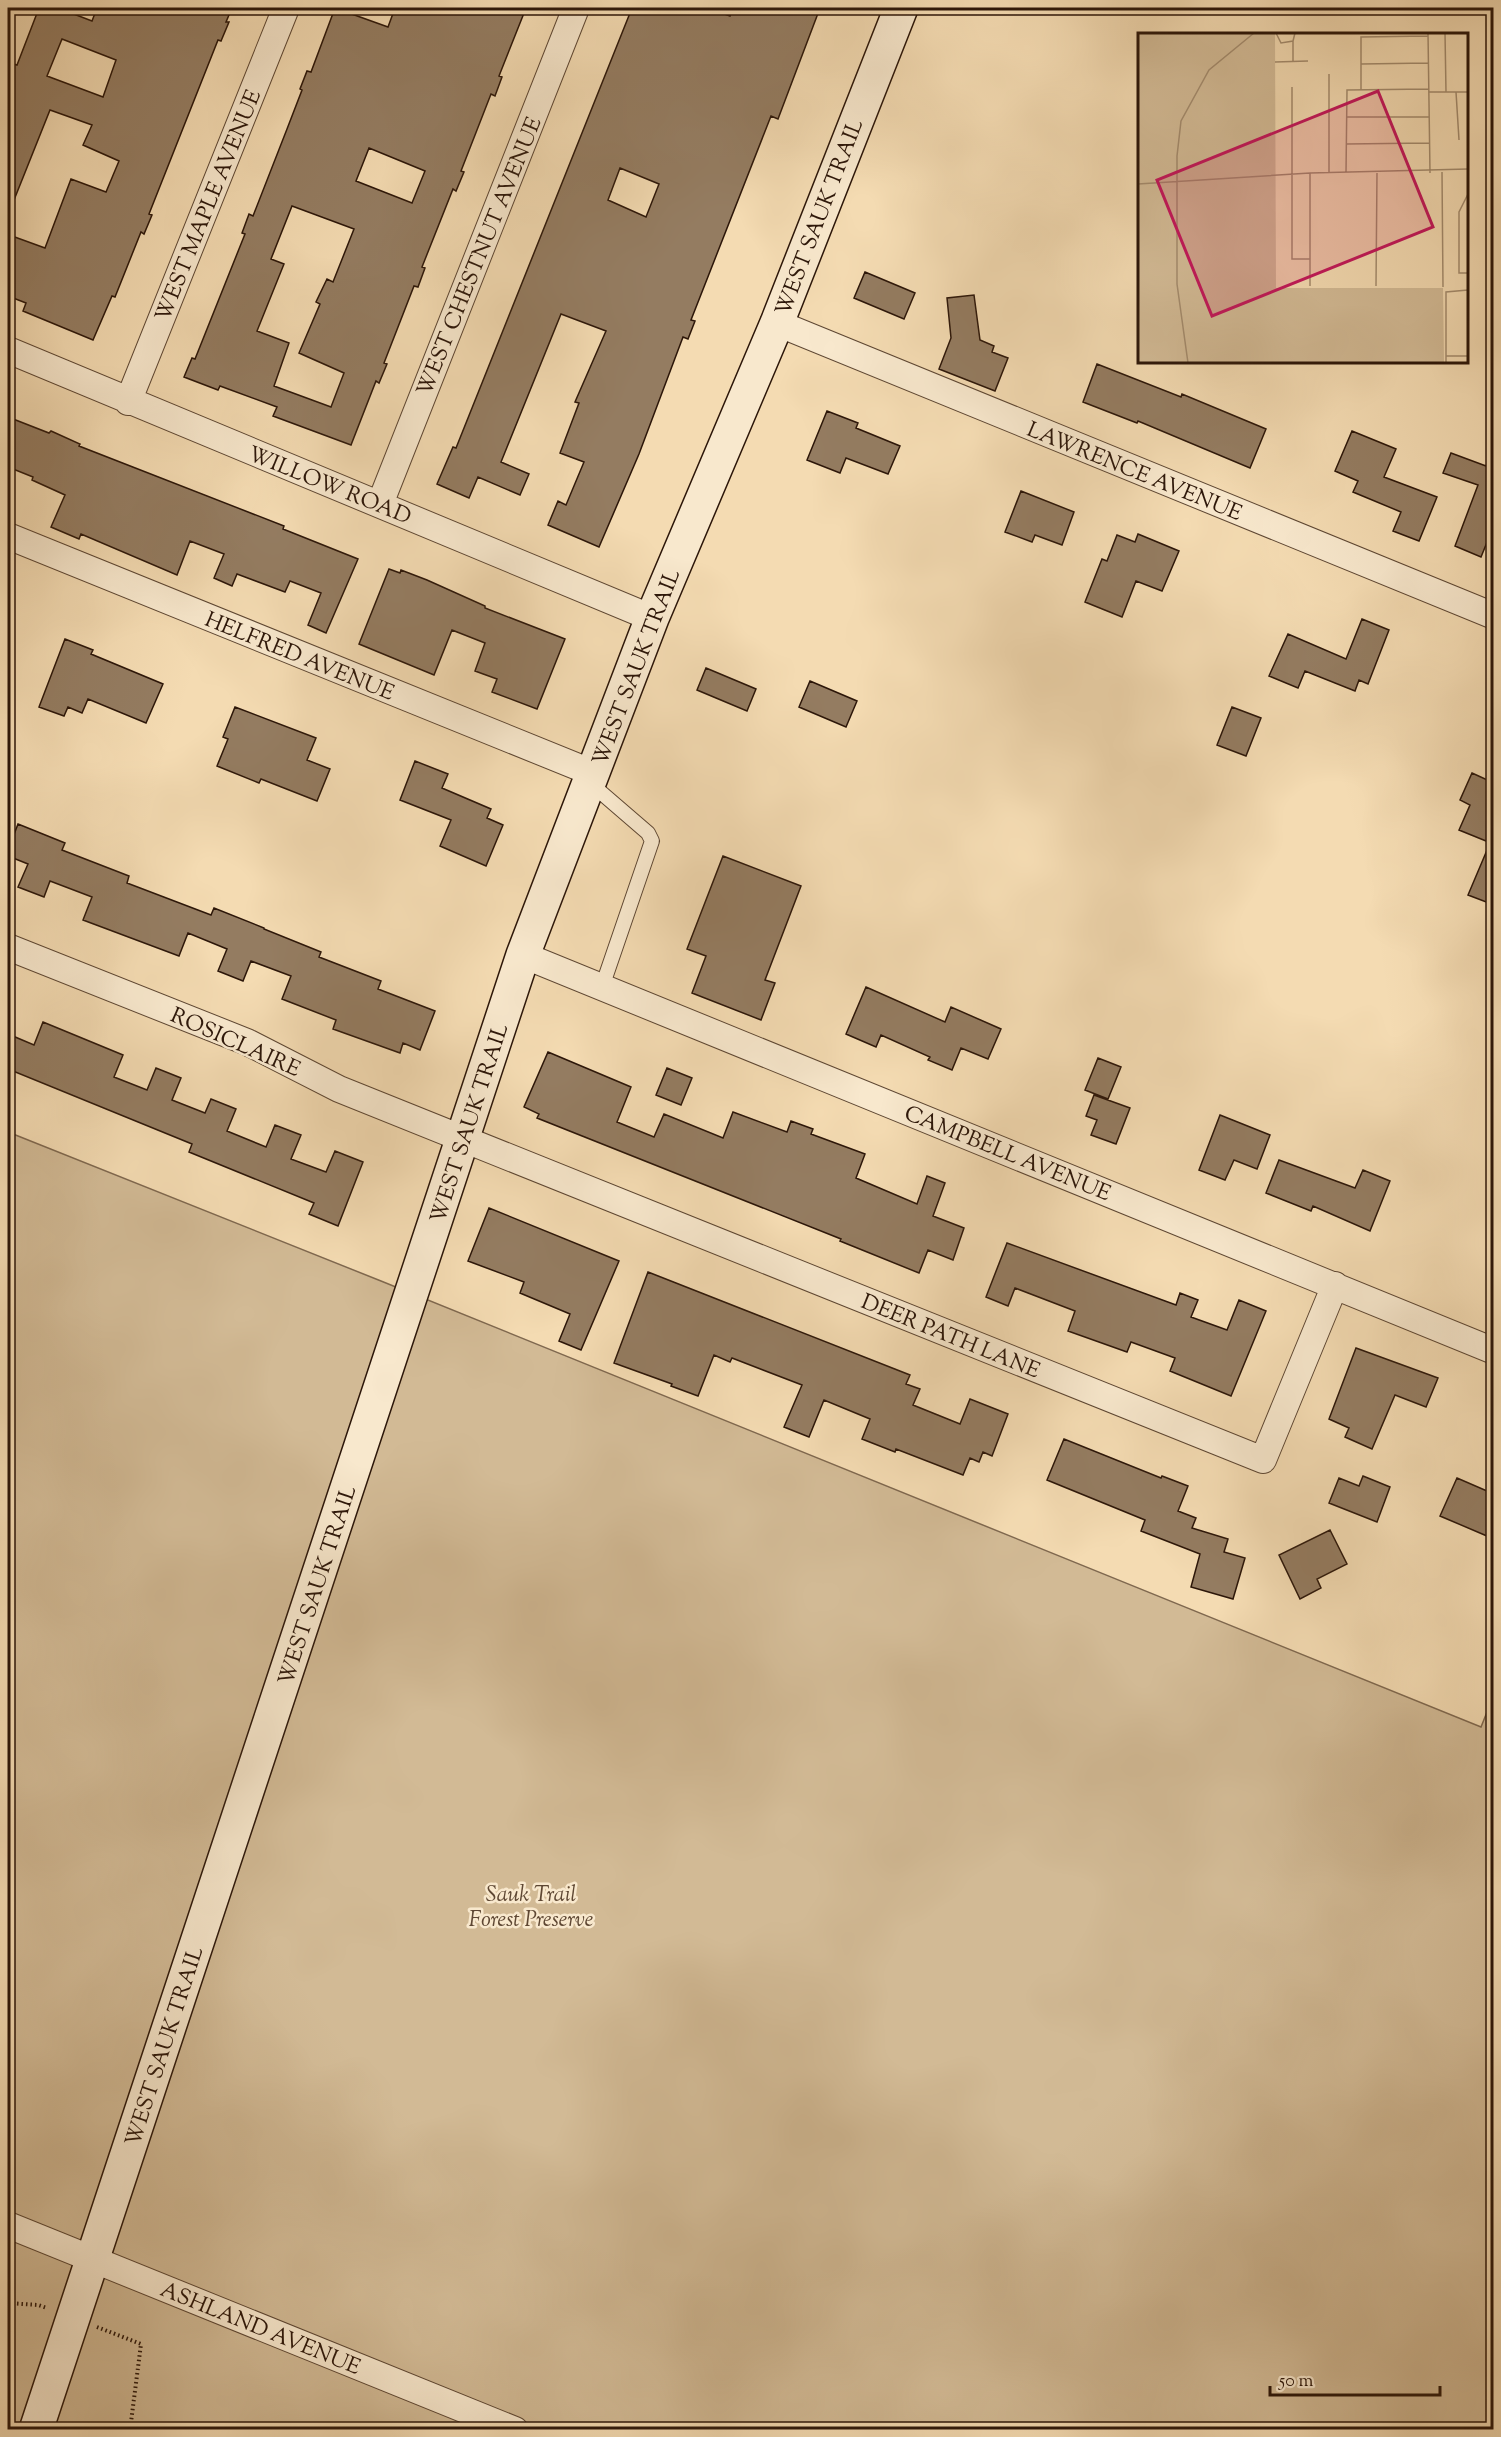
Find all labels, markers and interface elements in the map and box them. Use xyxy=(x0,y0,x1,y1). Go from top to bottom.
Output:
inset map xyxy=(1138,33,1468,363)
street label: WEST MAPLE AVENUE xyxy=(149,85,271,327)
street label: WEST CHESTNUT AVENUE xyxy=(410,113,551,401)
street label: WEST SAUK TRAIL xyxy=(769,115,873,321)
street label: LAWRENCE AVENUE xyxy=(1022,415,1246,531)
street label: WILLOW ROAD xyxy=(242,439,415,534)
street label: WEST SAUK TRAIL xyxy=(586,565,690,771)
street label: HELFRED AVENUE xyxy=(199,605,398,710)
street label: ROSICLAIRE xyxy=(165,1001,305,1087)
street label: WEST SAUK TRAIL xyxy=(423,1020,518,1228)
street label: CAMPBELL AVENUE xyxy=(899,1099,1115,1211)
street label: DEER PATH LANE xyxy=(856,1287,1044,1388)
street label: WEST SAUK TRAIL xyxy=(271,1482,366,1690)
park label: Sauk Trail Forest Preserve xyxy=(469,1880,594,1937)
street label: WEST SAUK TRAIL xyxy=(118,1943,213,2151)
street label: ASHLAND AVENUE xyxy=(155,2275,365,2385)
scale bar xyxy=(1270,2359,1440,2397)
text: 50 m xyxy=(1278,2369,1314,2395)

